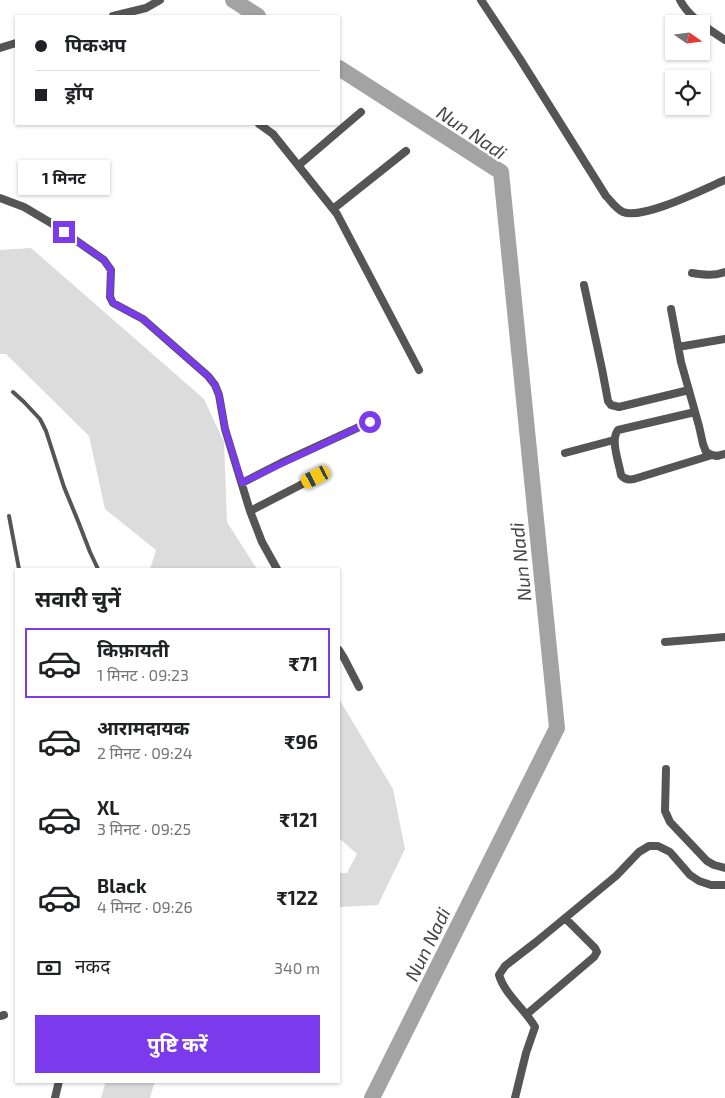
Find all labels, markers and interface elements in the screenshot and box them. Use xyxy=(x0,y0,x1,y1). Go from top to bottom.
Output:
north arrow xyxy=(665,15,710,60)
map controls xyxy=(665,15,710,115)
text: पिकअप xyxy=(65,33,126,56)
button: locate xyxy=(665,70,710,115)
text: ड्रॉप xyxy=(65,81,93,104)
water label: Nun Nadi xyxy=(433,100,512,164)
callout: 1 मिनट xyxy=(18,160,110,194)
text: 1 मिनट xyxy=(42,168,86,187)
route end xyxy=(53,221,75,243)
route start xyxy=(359,411,381,433)
car xyxy=(299,464,332,490)
water label: Nun Nadi xyxy=(504,521,536,603)
text: सवारी चुनें xyxy=(35,585,121,611)
text: किफ़ायती xyxy=(97,638,169,661)
icon: car xyxy=(37,641,82,686)
text: ₹71 xyxy=(289,652,318,675)
text: 1 मिनट · 09:23 xyxy=(97,665,189,684)
text: आरामदायक xyxy=(97,716,189,739)
icon: car xyxy=(37,719,82,764)
text: ₹96 xyxy=(284,730,318,753)
text: 2 मिनट · 09:24 xyxy=(97,743,193,762)
text: XL xyxy=(97,796,119,819)
icon: car xyxy=(37,797,82,842)
text: ₹121 xyxy=(279,808,318,831)
text: 3 मिनट · 09:25 xyxy=(97,819,191,838)
text: Black xyxy=(97,874,147,897)
icon: car xyxy=(37,875,82,920)
text: ₹122 xyxy=(276,886,318,909)
text: 4 मिनट · 09:26 xyxy=(97,897,193,916)
water label: Nun Nadi xyxy=(399,903,455,985)
icon: cash xyxy=(35,954,63,982)
text: नकद xyxy=(75,954,110,977)
text: 340 m xyxy=(274,958,320,977)
button: पुष्टि करें xyxy=(35,1015,320,1073)

